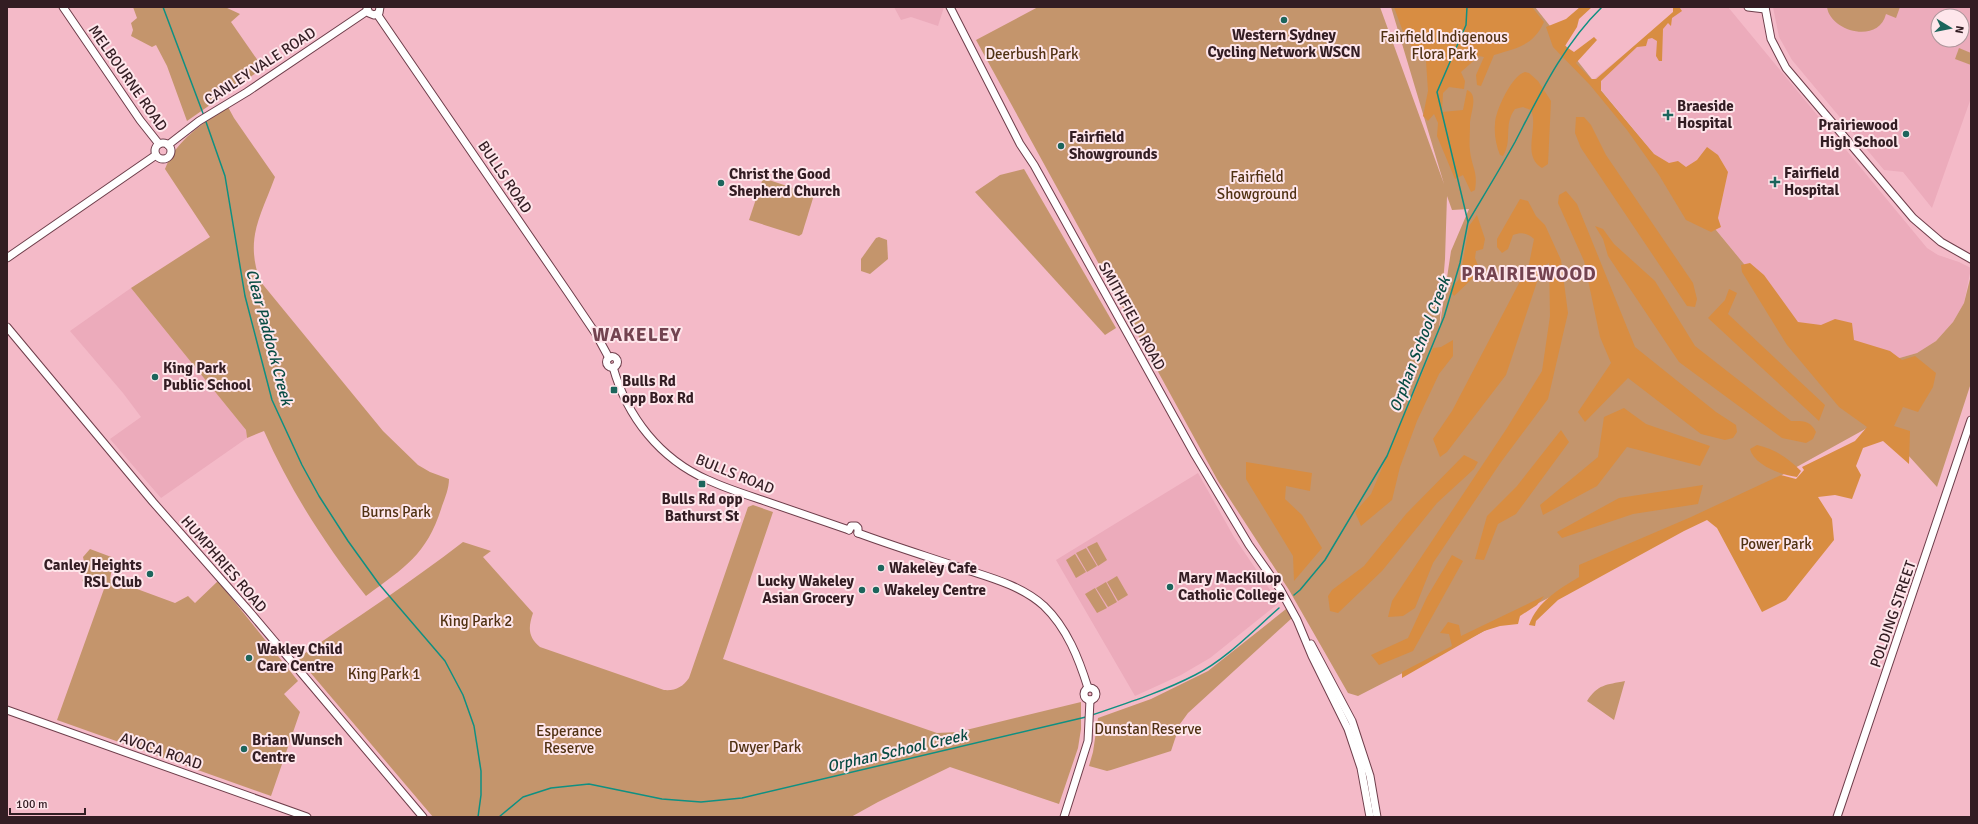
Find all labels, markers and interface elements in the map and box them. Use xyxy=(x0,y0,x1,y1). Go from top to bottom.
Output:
north arrow xyxy=(1930,8,1970,48)
marker: Western Sydney Cycling Network WSCN xyxy=(1279,15,1289,25)
street label: MELBOURNE ROAD xyxy=(85,21,171,135)
street label: CANLEY VALE ROAD xyxy=(201,23,319,109)
text: N xyxy=(1952,25,1966,35)
place label: Western Sydney Cycling Network WSCN xyxy=(1207,26,1361,61)
park label: Fairfield Indigenous Flora Park xyxy=(1380,28,1508,63)
park label: Deerbush Park xyxy=(985,45,1079,63)
place label: Braeside Hospital xyxy=(1677,97,1734,132)
marker: Braeside Hospital xyxy=(1662,109,1674,121)
place label: Prairiewood High School xyxy=(1818,116,1898,151)
place label: Fairfield Showgrounds xyxy=(1069,128,1158,163)
marker: Prairiewood High School xyxy=(1901,129,1911,139)
street label: BULLS ROAD xyxy=(474,137,536,217)
marker: Fairfield Showgrounds xyxy=(1056,141,1066,151)
place label: Fairfield Hospital xyxy=(1784,164,1840,199)
place label: Christ the Good Shepherd Church xyxy=(729,165,840,200)
park label: Fairfield Showground xyxy=(1217,168,1297,203)
marker: Fairfield Hospital xyxy=(1769,176,1781,188)
marker: Christ the Good Shepherd Church xyxy=(716,178,726,188)
street label: SMITHFIELD ROAD xyxy=(1095,259,1169,373)
district label: PRAIRIEWOOD xyxy=(1461,262,1597,286)
water label: Clear Paddock Creek xyxy=(241,267,297,409)
water label: Orphan School Creek xyxy=(1385,272,1456,415)
district label: WAKELEY xyxy=(592,323,682,347)
place label: King Park Public School xyxy=(163,359,252,394)
marker: King Park Public School xyxy=(150,372,160,382)
place label: Bulls Rd opp Box Rd xyxy=(622,372,694,407)
marker: Bulls Rd opp Box Rd xyxy=(609,385,619,395)
street label: BULLS ROAD xyxy=(693,450,777,498)
marker: Bulls Rd opp Bathurst St xyxy=(697,479,707,489)
place label: Bulls Rd opp Bathurst St xyxy=(662,490,743,525)
park label: Burns Park xyxy=(361,503,431,521)
street label: HUMPHRIES ROAD xyxy=(177,512,271,616)
park label: Power Park xyxy=(1740,535,1812,553)
place label: Canley Heights RSL Club xyxy=(44,556,142,591)
street label: POLDING STREET xyxy=(1866,558,1920,670)
place label: Wakeley Cafe xyxy=(889,559,977,577)
marker: Wakeley Cafe xyxy=(876,563,886,573)
marker: Canley Heights RSL Club xyxy=(145,569,155,579)
place label: Mary MacKillop Catholic College xyxy=(1178,569,1285,604)
place label: Lucky Wakeley Asian Grocery xyxy=(757,572,855,607)
place label: Wakeley Centre xyxy=(884,581,986,599)
marker: Mary MacKillop Catholic College xyxy=(1165,582,1175,592)
marker: Lucky Wakeley Asian Grocery xyxy=(857,585,867,595)
marker: Wakeley Centre xyxy=(871,585,881,595)
park label: King Park 2 xyxy=(440,612,512,630)
place label: Wakley Child Care Centre xyxy=(257,640,343,675)
marker: Wakley Child Care Centre xyxy=(244,653,254,663)
park label: King Park 1 xyxy=(348,665,420,683)
park label: Dunstan Reserve xyxy=(1094,720,1202,738)
park label: Esperance Reserve xyxy=(536,722,602,757)
water label: Orphan School Creek xyxy=(825,725,971,777)
street label: AVOCA ROAD xyxy=(118,729,204,773)
place label: Brian Wunsch Centre xyxy=(252,731,343,766)
park label: Dwyer Park xyxy=(729,738,802,756)
marker: Brian Wunsch Centre xyxy=(239,744,249,754)
scale bar xyxy=(10,790,85,816)
text: 100 m xyxy=(16,797,48,812)

